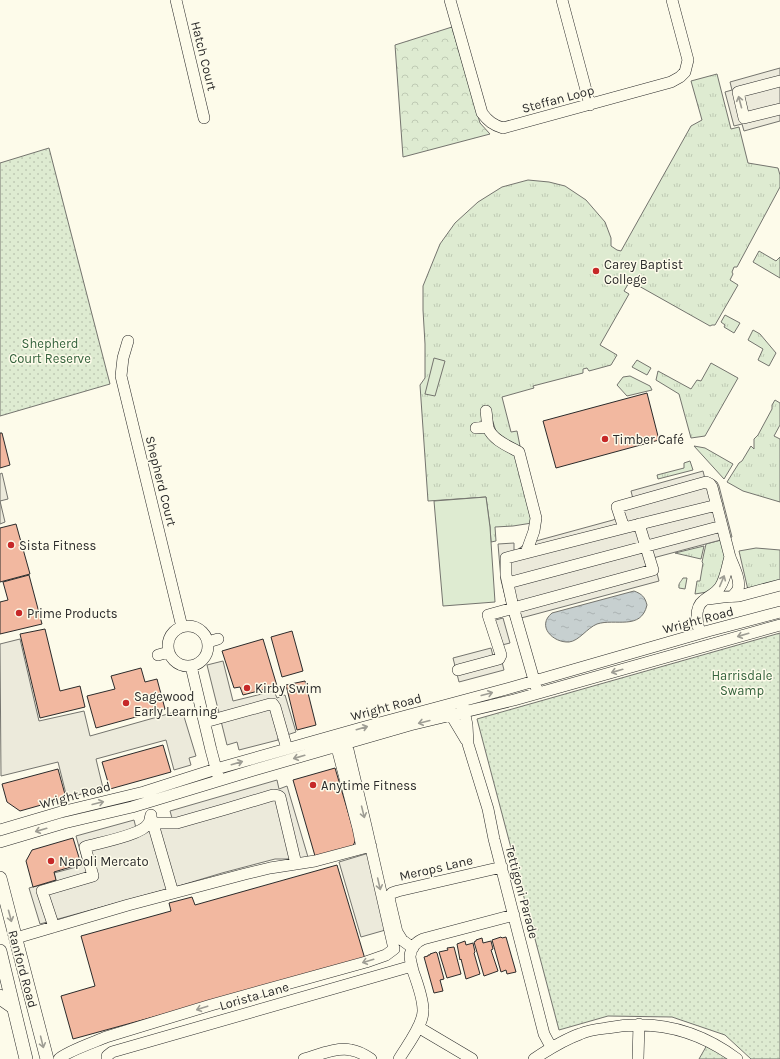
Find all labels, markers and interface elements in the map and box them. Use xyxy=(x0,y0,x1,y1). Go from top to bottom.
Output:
street label: Hatch Court xyxy=(188,20,220,92)
street label: Steffan Loop xyxy=(520,82,596,116)
one-way arrow xyxy=(736,96,743,109)
place label: Carey Baptist College xyxy=(604,257,683,287)
marker: Carey Baptist College xyxy=(591,266,601,276)
park label: Shepherd Court Reserve xyxy=(9,336,91,366)
place label: Timber Café xyxy=(613,432,684,447)
street label: Shepherd Court xyxy=(143,434,179,528)
marker: Timber Café xyxy=(600,434,610,444)
place label: Sista Fitness xyxy=(19,538,97,553)
marker: Sista Fitness xyxy=(6,540,16,550)
one-way arrow xyxy=(719,575,727,587)
street label: Wright Road xyxy=(661,603,735,637)
place label: Prime Products xyxy=(27,606,118,621)
marker: Prime Products xyxy=(14,608,24,618)
one-way arrow xyxy=(736,632,749,640)
one-way arrow xyxy=(611,668,624,675)
park label: Harrisdale Swamp xyxy=(711,668,773,698)
place label: Kirby Swim xyxy=(255,681,322,696)
marker: Kirby Swim xyxy=(242,683,252,693)
place label: Sagewood Early Learning xyxy=(134,689,218,719)
street label: Wright Road xyxy=(349,690,423,724)
one-way arrow xyxy=(481,690,494,697)
marker: Sagewood Early Learning xyxy=(121,698,131,708)
one-way arrow xyxy=(418,719,431,726)
one-way arrow xyxy=(355,724,368,731)
one-way arrow xyxy=(293,754,306,761)
one-way arrow xyxy=(230,759,243,766)
street label: Wright Road xyxy=(38,778,112,812)
place label: Anytime Fitness xyxy=(321,778,417,793)
marker: Anytime Fitness xyxy=(308,780,318,790)
one-way arrow xyxy=(92,799,105,806)
one-way arrow xyxy=(360,805,367,818)
one-way arrow xyxy=(34,827,47,834)
street label: Tettigoni Parade xyxy=(502,844,542,940)
street label: Merops Lane xyxy=(398,852,474,884)
place label: Napoli Mercato xyxy=(59,854,149,869)
marker: Napoli Mercato xyxy=(46,856,56,866)
one-way arrow xyxy=(376,877,384,890)
one-way arrow xyxy=(7,909,14,922)
street label: Ranford Road xyxy=(5,928,41,1010)
one-way arrow xyxy=(362,958,375,965)
street label: Lorista Lane xyxy=(218,979,291,1013)
one-way arrow xyxy=(196,1005,209,1012)
one-way arrow xyxy=(39,1035,47,1048)

